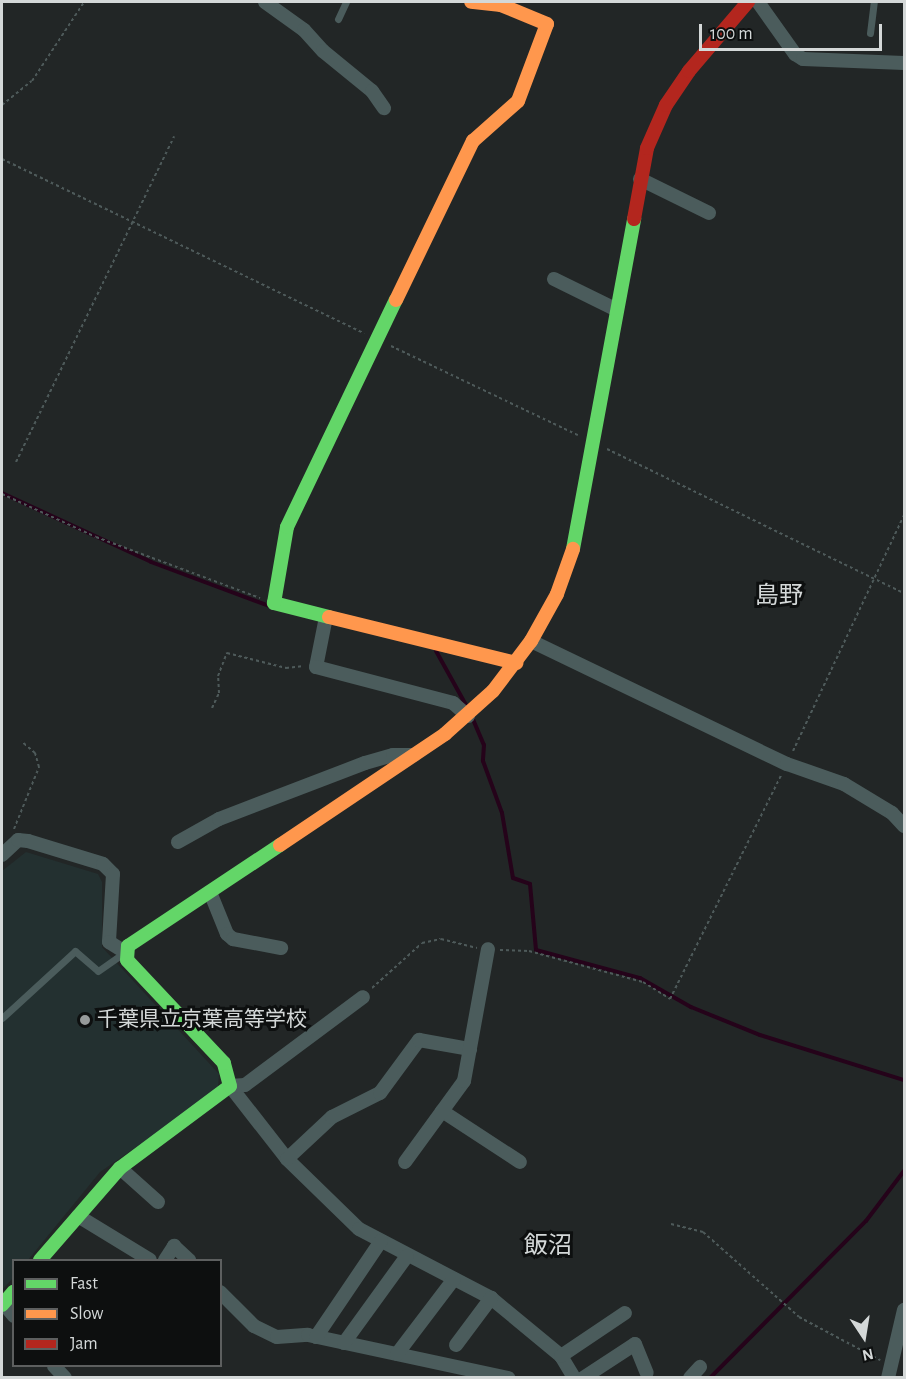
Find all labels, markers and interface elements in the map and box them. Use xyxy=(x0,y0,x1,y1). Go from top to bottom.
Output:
scale bar xyxy=(702,12,885,50)
text: 100 m xyxy=(710,25,753,43)
district label: 島野 xyxy=(755,583,803,611)
place label: 千葉県立京葉高等学校 xyxy=(97,1007,307,1033)
marker: 千葉県立京葉高等学校 xyxy=(78,1013,92,1027)
district label: 飯沼 xyxy=(524,1233,572,1261)
legend xyxy=(12,1259,222,1367)
text: Fast xyxy=(70,1275,98,1293)
text: Slow xyxy=(70,1305,103,1323)
north arrow xyxy=(834,1307,894,1367)
text: Jam xyxy=(70,1335,98,1353)
text: N xyxy=(861,1346,875,1364)

